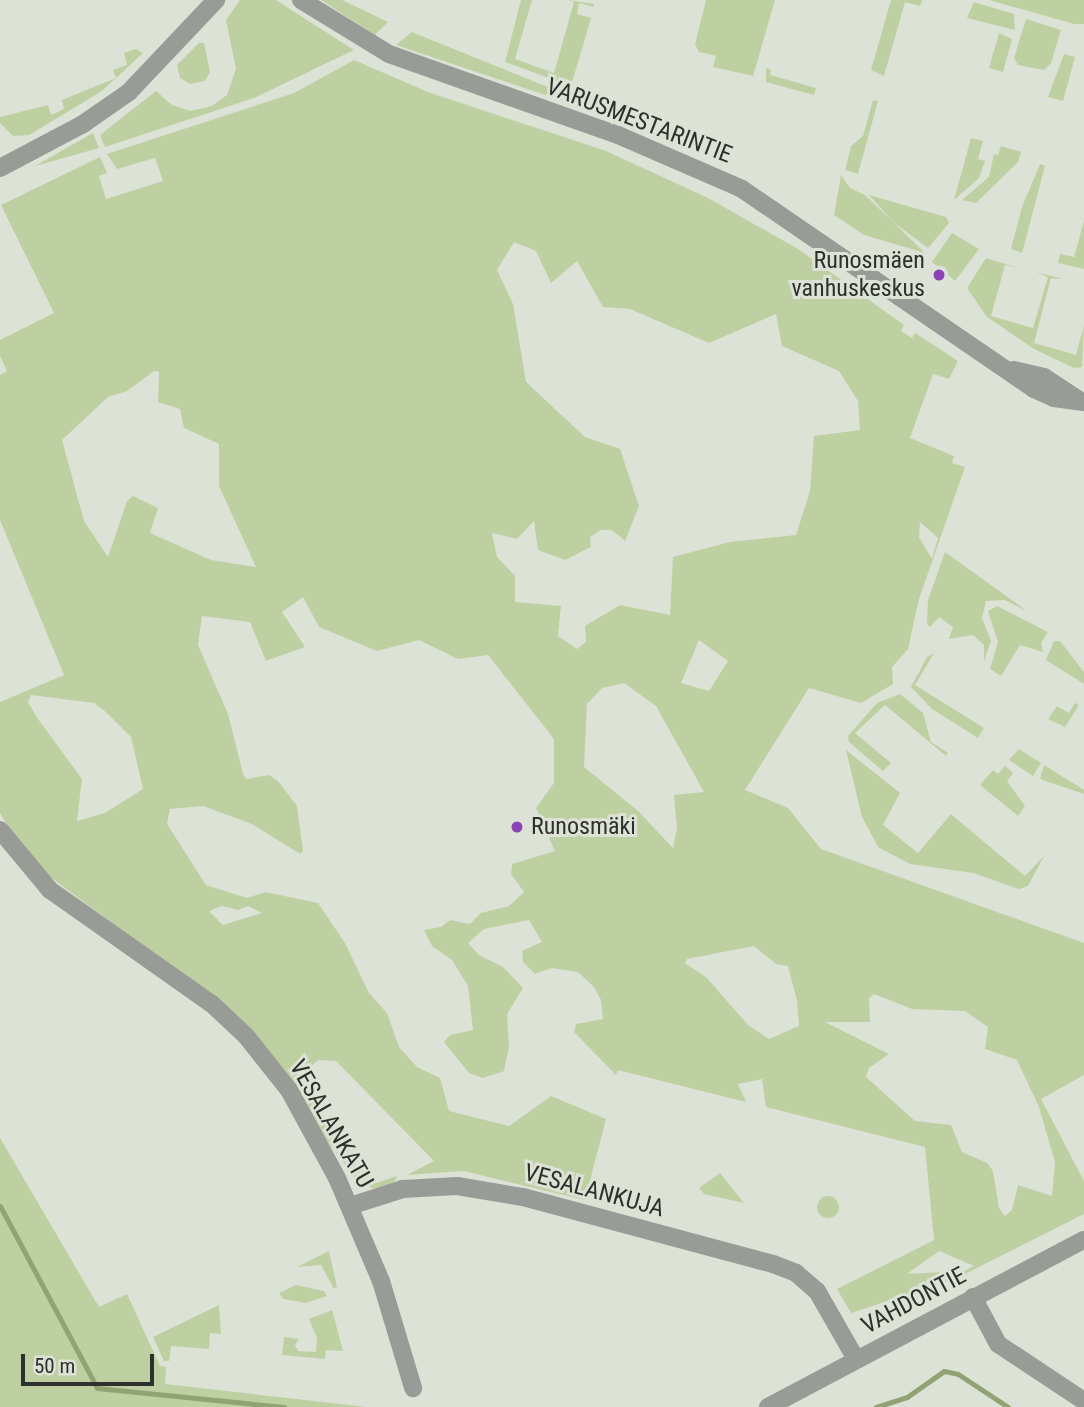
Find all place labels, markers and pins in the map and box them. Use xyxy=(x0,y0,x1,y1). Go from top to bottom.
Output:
place label: Runosmäen vanhuskeskus xyxy=(792,247,925,303)
marker: Runosmäen vanhuskeskus xyxy=(931,267,947,283)
place label: Runosmäki xyxy=(531,813,636,841)
marker: Runosmäki xyxy=(509,819,525,835)

